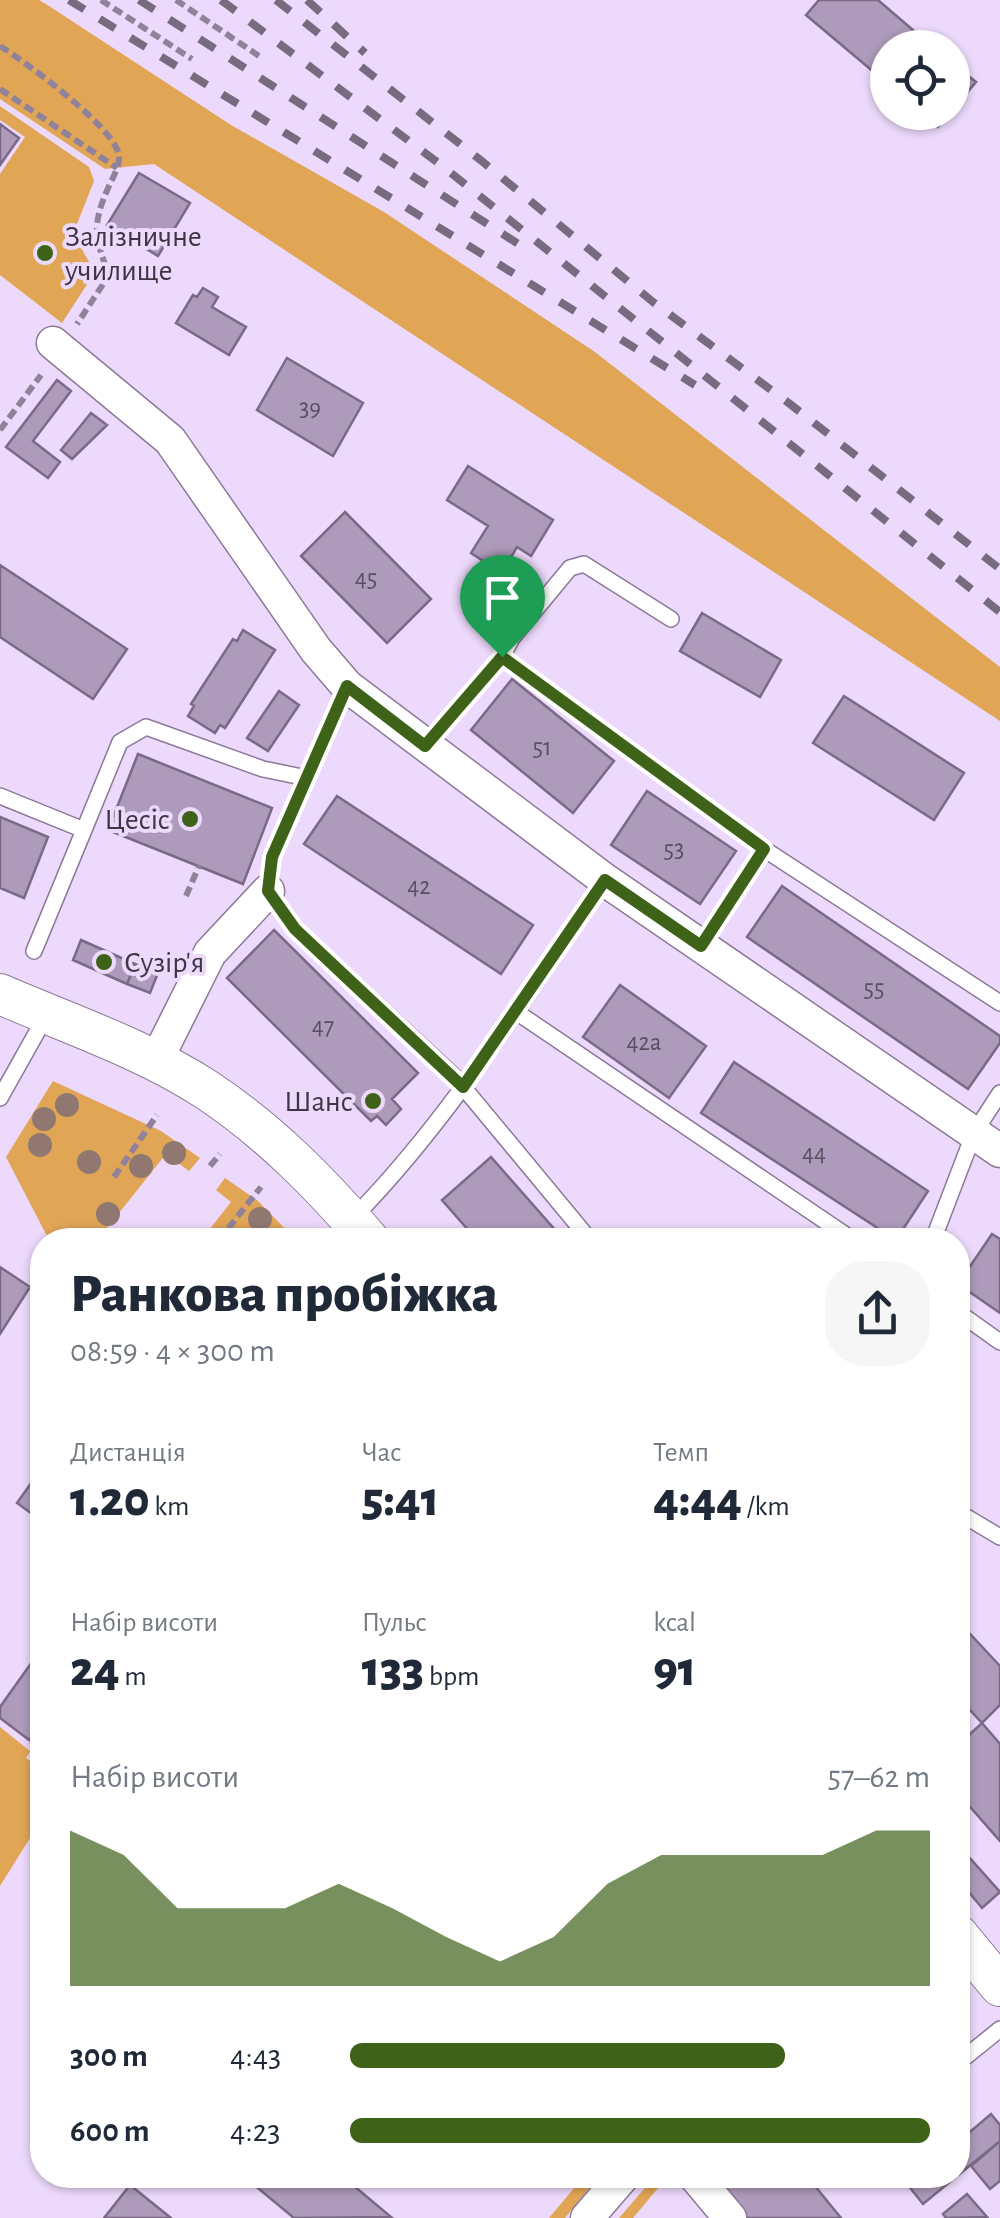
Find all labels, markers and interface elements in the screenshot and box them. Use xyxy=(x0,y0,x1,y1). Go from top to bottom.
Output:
map controls xyxy=(870,30,970,130)
button: locate xyxy=(870,30,970,130)
place label: Залізничне училище xyxy=(64,222,202,286)
marker: Залізничне училище xyxy=(34,242,56,264)
house number: 39 xyxy=(299,396,321,421)
pin xyxy=(460,555,545,658)
house number: 45 xyxy=(355,566,377,591)
icon: arrive xyxy=(475,570,530,625)
house number: 51 xyxy=(532,735,552,760)
place label: Цесіс xyxy=(104,805,170,835)
marker: Цесіс xyxy=(179,808,201,830)
house number: 53 xyxy=(664,837,684,862)
house number: 42 xyxy=(407,874,431,899)
place label: Сузір'я xyxy=(124,948,205,978)
marker: Сузір'я xyxy=(93,951,115,973)
house number: 55 xyxy=(864,976,884,1001)
house number: 47 xyxy=(312,1014,334,1039)
house number: 42а xyxy=(627,1030,661,1055)
place label: Шанс xyxy=(284,1087,353,1117)
marker: Шанс xyxy=(362,1090,384,1112)
house number: 44 xyxy=(802,1141,826,1166)
button: share xyxy=(825,1261,930,1366)
text: Ранкова пробіжка xyxy=(70,1267,498,1322)
text: 08:59 · 4 × 300 m xyxy=(70,1335,275,1367)
text: Дистанція xyxy=(70,1439,186,1467)
text: Час xyxy=(362,1439,402,1467)
text: Темп xyxy=(653,1439,709,1467)
text: 1.20 xyxy=(70,1475,150,1525)
text: 5:41 xyxy=(362,1475,439,1525)
text: 4:44 xyxy=(653,1475,742,1525)
text: km xyxy=(150,1493,189,1521)
text: /km xyxy=(742,1493,790,1521)
text: Набір висоти xyxy=(70,1609,218,1637)
text: Пульс xyxy=(362,1609,427,1637)
text: kcal xyxy=(653,1609,696,1637)
text: 24 xyxy=(70,1645,120,1695)
text: 133 xyxy=(362,1645,424,1695)
text: 91 xyxy=(653,1645,696,1695)
text: m xyxy=(120,1663,147,1691)
text: bpm xyxy=(424,1663,479,1691)
text: Набір висоти xyxy=(70,1761,239,1793)
text: 57–62 m xyxy=(828,1761,930,1793)
text: 300 m xyxy=(70,2040,148,2072)
text: 4:43 xyxy=(230,2040,281,2072)
text: 600 m xyxy=(70,2115,149,2147)
text: 4:23 xyxy=(230,2115,280,2147)

